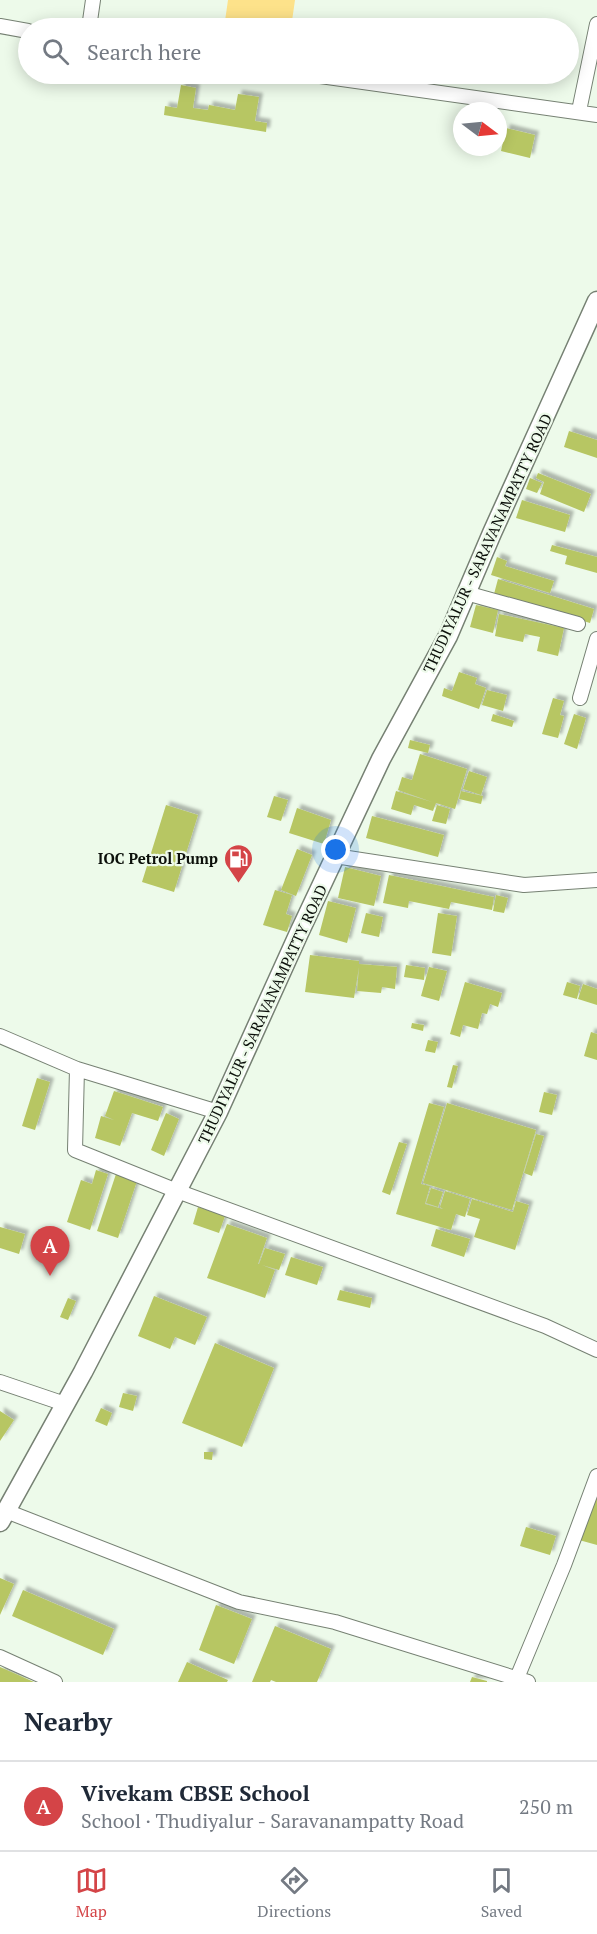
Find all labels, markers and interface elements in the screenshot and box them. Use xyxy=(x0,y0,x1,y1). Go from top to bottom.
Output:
search box xyxy=(18,18,579,84)
icon: search xyxy=(39,35,72,68)
text: Search here xyxy=(87,37,201,66)
north arrow xyxy=(453,102,507,156)
street label: THUDIYALUR - SARAVANAMPATTY ROAD xyxy=(418,410,556,676)
your location xyxy=(321,835,350,864)
fuel station icon: IOC Petrol Pump xyxy=(223,842,255,884)
place label: IOC Petrol Pump xyxy=(98,848,218,868)
street label: THUDIYALUR - SARAVANAMPATTY ROAD xyxy=(193,881,331,1147)
pin: A xyxy=(31,1226,70,1276)
text: Nearby xyxy=(24,1704,112,1738)
text: Vivekam CBSE School xyxy=(81,1778,310,1807)
text: A xyxy=(36,1793,51,1820)
text: 250 m xyxy=(519,1793,573,1820)
text: School · Thudiyalur - Saravanampatty Road xyxy=(81,1807,464,1834)
tab: Map xyxy=(75,1864,108,1922)
tab: Directions xyxy=(257,1864,331,1922)
tab: Saved xyxy=(481,1864,522,1922)

